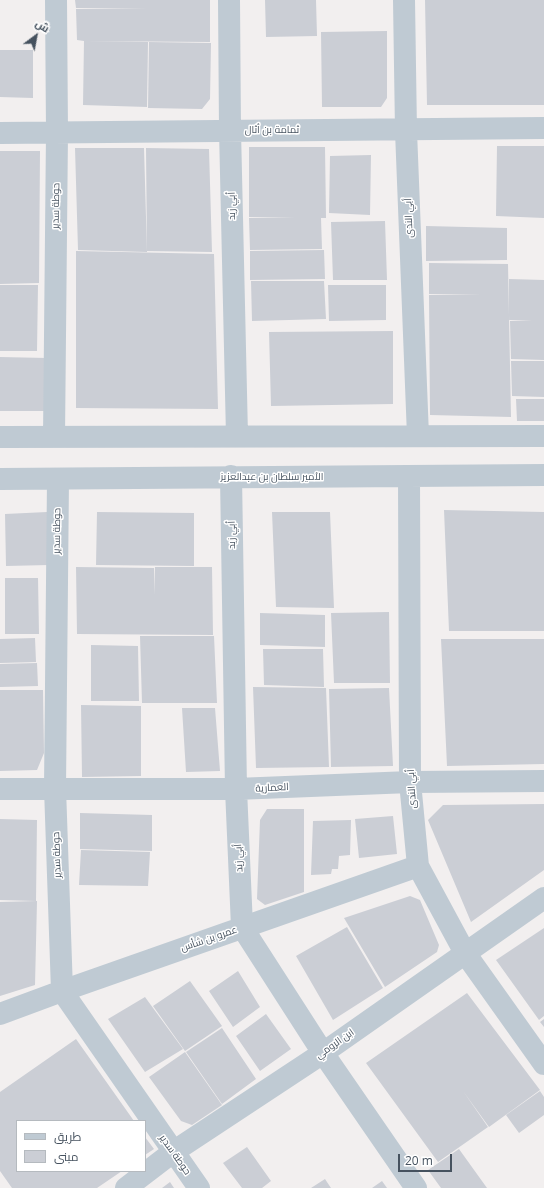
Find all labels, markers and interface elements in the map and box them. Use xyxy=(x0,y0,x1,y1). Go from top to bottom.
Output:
text: ش xyxy=(33,15,53,36)
north arrow xyxy=(16,16,56,56)
street label: ثمامة بن أثال xyxy=(245,124,299,136)
street label: حوطة سدير xyxy=(50,183,62,229)
street label: أبي زيد xyxy=(226,192,238,220)
street label: أبي الندى xyxy=(402,198,416,238)
street label: الأمير سلطان بن عبدالعزيز xyxy=(221,471,323,483)
street label: حوطة سدير xyxy=(51,508,63,554)
street label: أبي زيد xyxy=(226,521,238,549)
street label: أبي الندى xyxy=(405,769,419,809)
street label: العمارية xyxy=(255,781,289,795)
street label: حوطة سدير xyxy=(50,832,64,878)
street label: أبي زيد xyxy=(232,844,246,872)
street label: عمرو بن شأس xyxy=(179,924,239,954)
street label: ابن الرومي xyxy=(313,1026,357,1062)
legend xyxy=(16,1120,146,1172)
text: طريق xyxy=(54,1128,81,1145)
street label: حوطة سدير xyxy=(157,1133,193,1177)
scale bar xyxy=(400,1146,454,1172)
text: مبنى xyxy=(54,1148,79,1165)
text: 20 m xyxy=(405,1152,433,1169)

